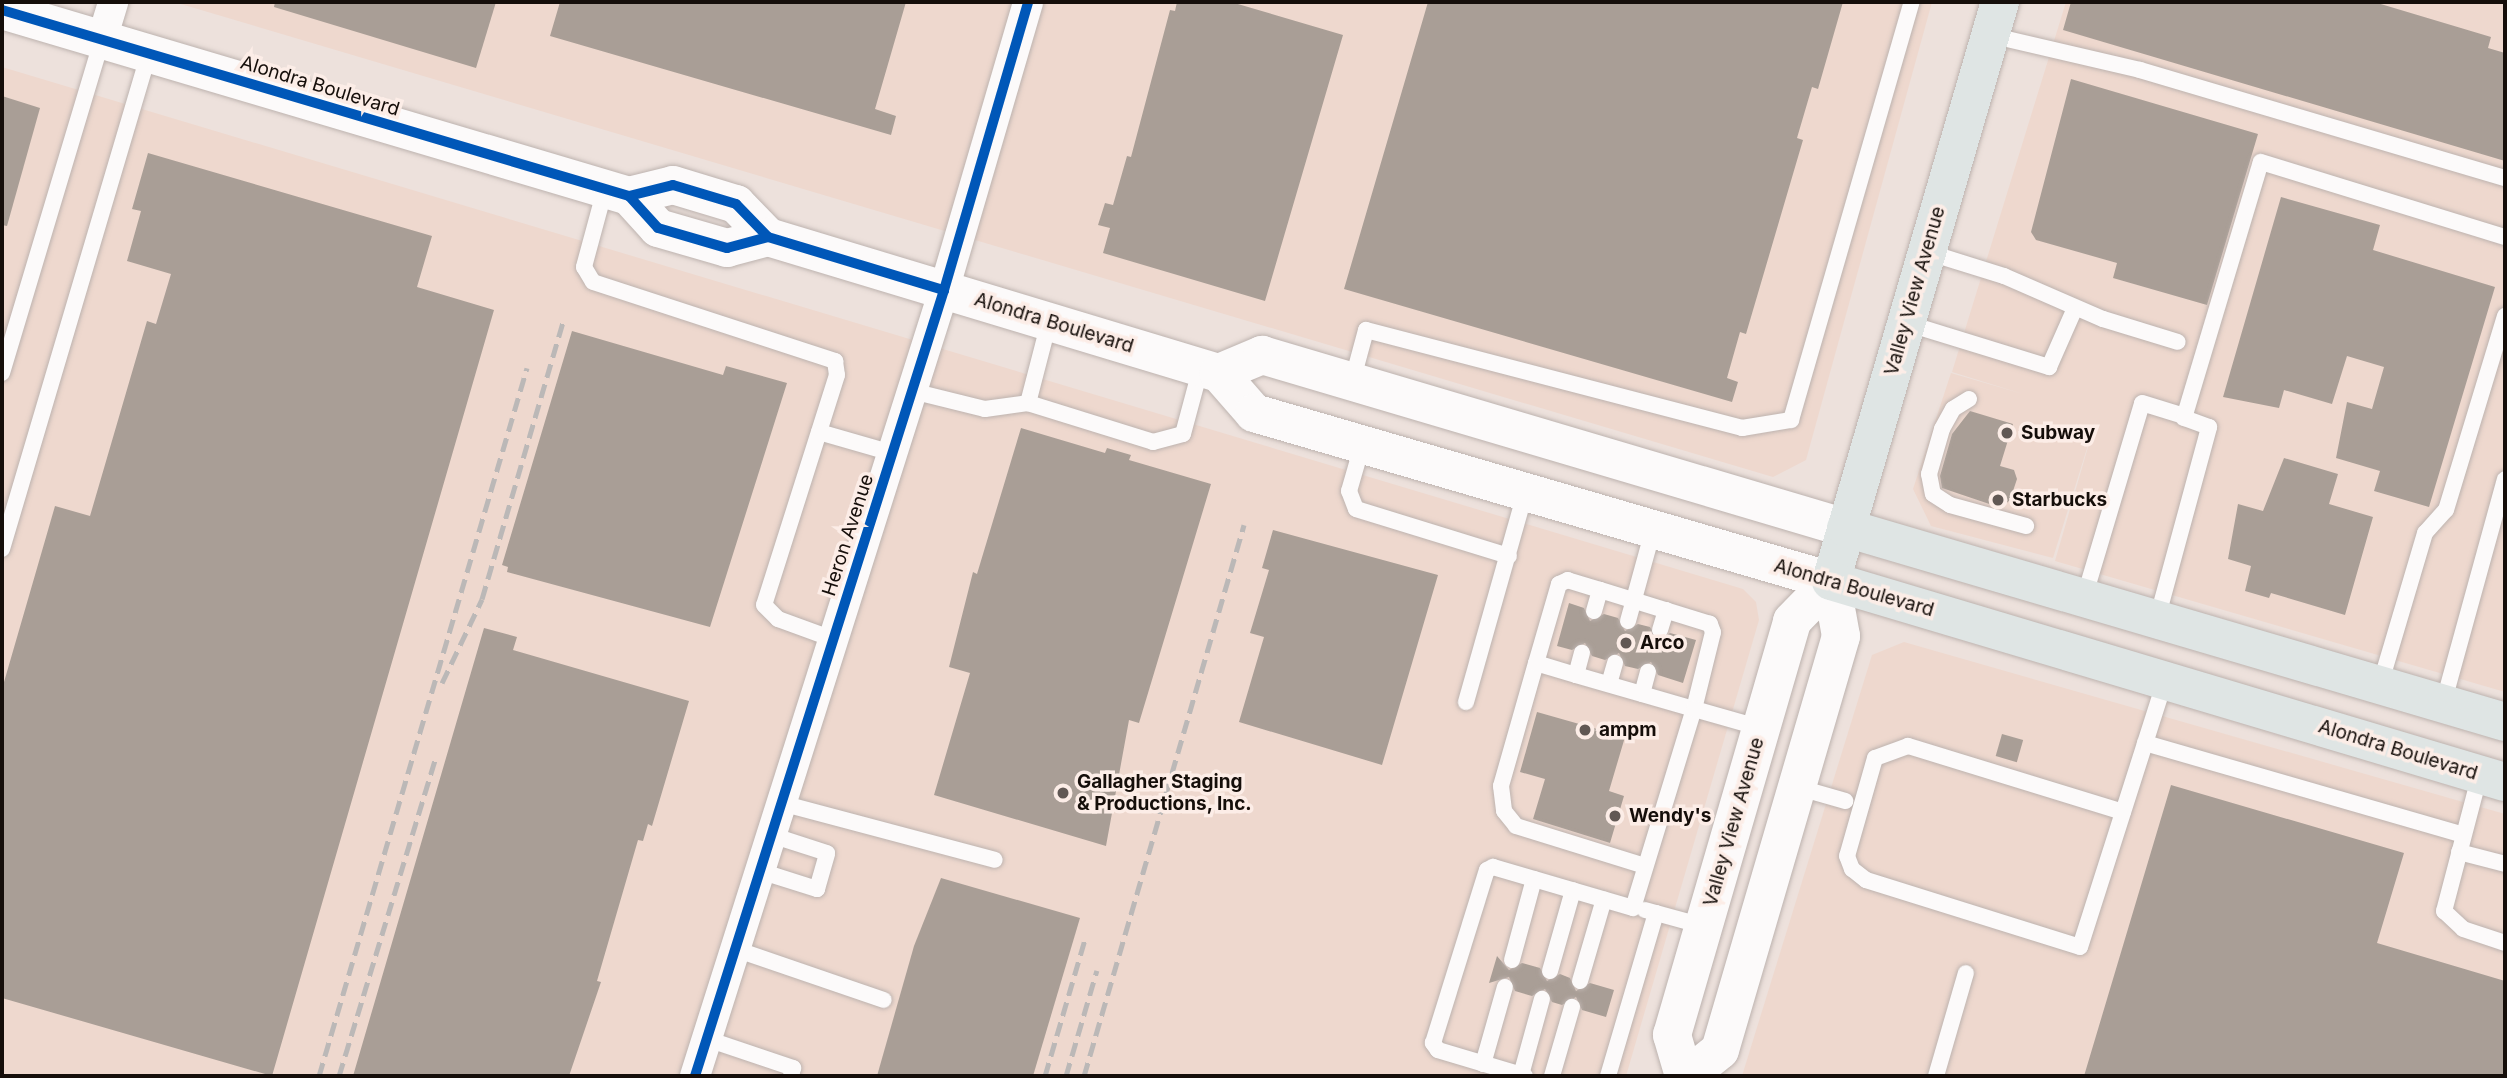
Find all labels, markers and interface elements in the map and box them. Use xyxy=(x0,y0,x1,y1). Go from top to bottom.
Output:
street label: Alondra Boulevard xyxy=(238,51,402,121)
street label: Valley View Avenue xyxy=(1880,204,1950,378)
street label: Alondra Boulevard xyxy=(972,288,1136,358)
place label: Subway xyxy=(2021,422,2095,444)
marker: Subway xyxy=(1999,425,2015,441)
street label: Heron Avenue xyxy=(818,471,878,599)
place label: Starbucks xyxy=(2012,489,2107,511)
marker: Starbucks xyxy=(1990,492,2006,508)
street label: Alondra Boulevard xyxy=(1771,554,1937,622)
place label: Arco xyxy=(1640,632,1684,654)
marker: Arco xyxy=(1618,635,1634,651)
street label: Alondra Boulevard xyxy=(2316,715,2480,785)
place label: ampm xyxy=(1599,719,1657,741)
marker: ampm xyxy=(1577,722,1593,738)
street label: Valley View Avenue xyxy=(1699,735,1769,909)
place label: Gallagher Staging & Productions, Inc. xyxy=(1077,771,1252,815)
marker: Gallagher Staging & Productions, Inc. xyxy=(1055,785,1071,801)
place label: Wendy's xyxy=(1629,805,1711,827)
marker: Wendy's xyxy=(1607,808,1623,824)

